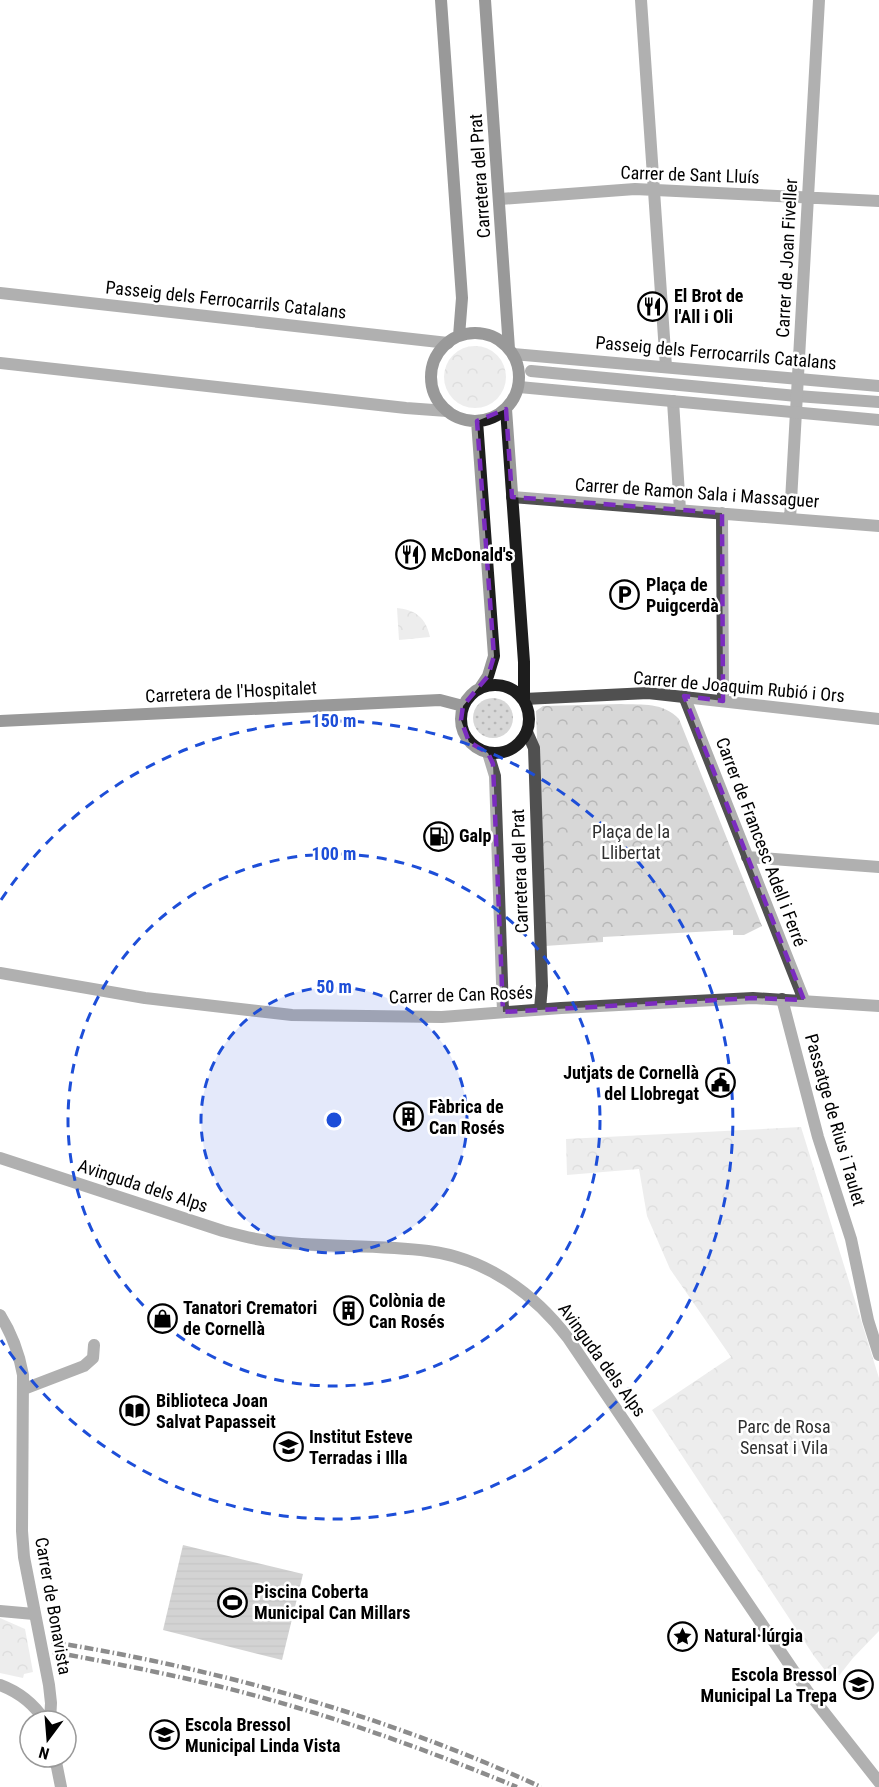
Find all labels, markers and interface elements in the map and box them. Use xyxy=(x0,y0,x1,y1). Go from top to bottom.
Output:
street label: Carretera del Prat xyxy=(465,113,494,239)
street label: Carrer de Sant Lluís xyxy=(620,162,760,187)
street label: Carrer de Joan Fiveller xyxy=(772,177,801,338)
street label: Passeig dels Ferrocarrils Catalans xyxy=(105,276,348,323)
place label: El Brot de l'All i Oli xyxy=(674,285,744,327)
restaurant icon: El Brot de l'All i Oli xyxy=(637,290,669,322)
street label: Passeig dels Ferrocarrils Catalans xyxy=(595,331,838,374)
street label: Carrer de Ramon Sala i Massaguer xyxy=(574,473,820,512)
restaurant icon: McDonald's xyxy=(394,539,426,571)
place label: McDonald's xyxy=(431,544,513,565)
place label: Plaça de Puigcerdà xyxy=(646,574,719,616)
parking icon: Plaça de Puigcerdà xyxy=(609,579,641,611)
street label: Carrer de Joaquim Rubió i Ors xyxy=(632,667,846,706)
street label: Carretera de l'Hospitalet xyxy=(145,677,317,706)
text: 150 m xyxy=(312,710,356,731)
street label: Carrer de Francesc Adell i Ferré xyxy=(712,734,811,949)
street label: Carretera del Prat xyxy=(507,808,532,934)
fuel station icon: Galp xyxy=(422,820,454,852)
park label: Plaça de la Llibertat xyxy=(592,821,670,863)
place label: Galp xyxy=(459,825,492,846)
text: 100 m xyxy=(312,843,356,864)
text: 50 m xyxy=(316,976,352,997)
street label: Carrer de Can Rosés xyxy=(389,981,533,1008)
street label: Passatge de Rius i Taulet xyxy=(801,1031,870,1208)
place label: Jutjats de Cornellà del Llobregat xyxy=(563,1062,699,1104)
public building icon: Jutjats de Cornellà del Llobregat xyxy=(704,1067,736,1099)
place label: Fàbrica de Can Rosés xyxy=(429,1096,505,1138)
building icon: Fàbrica de Can Rosés xyxy=(392,1101,424,1133)
centre of rings xyxy=(324,1110,344,1130)
street label: Avinguda dels Alps xyxy=(76,1155,211,1216)
place label: Colònia de Can Rosés xyxy=(369,1290,446,1332)
building icon: Colònia de Can Rosés xyxy=(332,1295,364,1327)
place label: Tanatori Crematori de Cornellà xyxy=(183,1297,317,1339)
street label: Avinguda dels Alps xyxy=(554,1299,651,1421)
shop icon: Tanatori Crematori de Cornellà xyxy=(146,1302,178,1334)
place label: Biblioteca Joan Salvat Papasseit xyxy=(156,1390,276,1432)
library icon: Biblioteca Joan Salvat Papasseit xyxy=(119,1395,151,1427)
park label: Parc de Rosa Sensat i Vila xyxy=(737,1416,831,1458)
place label: Institut Esteve Terradas i Illa xyxy=(309,1426,413,1468)
school or university icon: Institut Esteve Terradas i Illa xyxy=(272,1431,304,1463)
street label: Carrer de Bonavista xyxy=(31,1536,76,1676)
place label: Piscina Coberta Municipal Can Millars xyxy=(254,1581,410,1623)
sports icon: Piscina Coberta Municipal Can Millars xyxy=(217,1586,249,1618)
place icon: Natural·lúrgia xyxy=(667,1620,699,1652)
place label: Natural·lúrgia xyxy=(704,1625,803,1646)
place label: Escola Bressol Municipal La Trepa xyxy=(701,1664,837,1706)
school or university icon: Escola Bressol Municipal La Trepa xyxy=(842,1669,874,1701)
north arrow xyxy=(18,1709,78,1769)
place label: Escola Bressol Municipal Linda Vista xyxy=(185,1714,340,1756)
school or university icon: Escola Bressol Municipal Linda Vista xyxy=(148,1719,180,1751)
text: N xyxy=(37,1742,51,1763)

